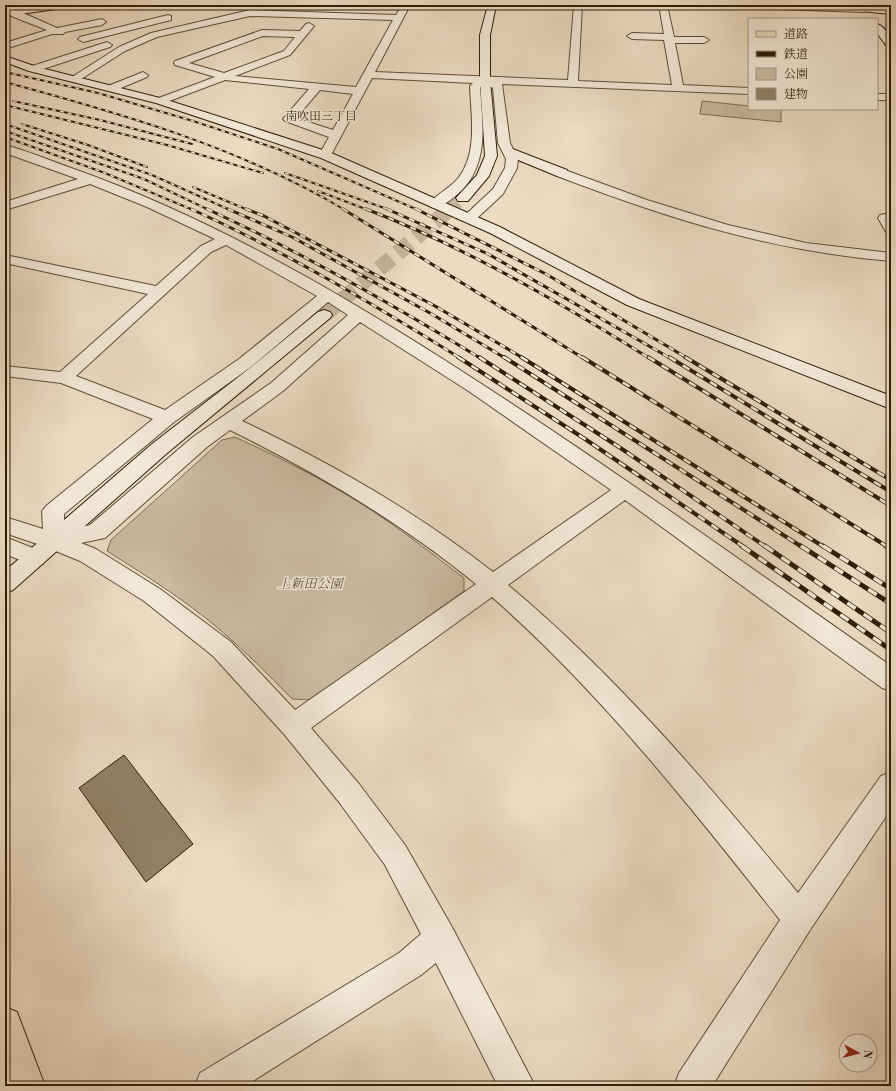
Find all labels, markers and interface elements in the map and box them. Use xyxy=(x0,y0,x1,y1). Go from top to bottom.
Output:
legend xyxy=(748,18,878,110)
text: 道路 xyxy=(784,27,808,42)
text: 鉄道 xyxy=(783,47,808,62)
text: 公園 xyxy=(784,67,808,82)
text: 建物 xyxy=(784,87,808,102)
district label: 南吹田三丁目 xyxy=(285,109,357,124)
park label: 上新田公園 xyxy=(277,576,344,592)
north arrow xyxy=(838,1033,878,1073)
text: N xyxy=(859,1049,874,1060)

